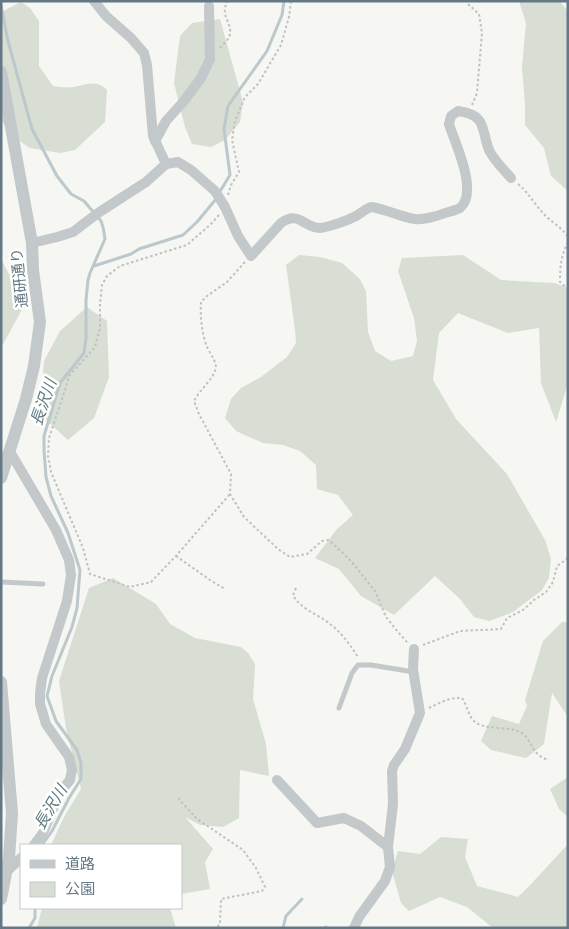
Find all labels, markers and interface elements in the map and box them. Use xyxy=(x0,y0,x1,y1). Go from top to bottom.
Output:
street label: 通研通り xyxy=(7,247,31,309)
water label: 長沢川 xyxy=(27,374,60,428)
water label: 長沢川 xyxy=(30,780,71,832)
legend xyxy=(20,844,182,909)
text: 道路 xyxy=(65,855,95,872)
text: 公園 xyxy=(65,880,95,897)

